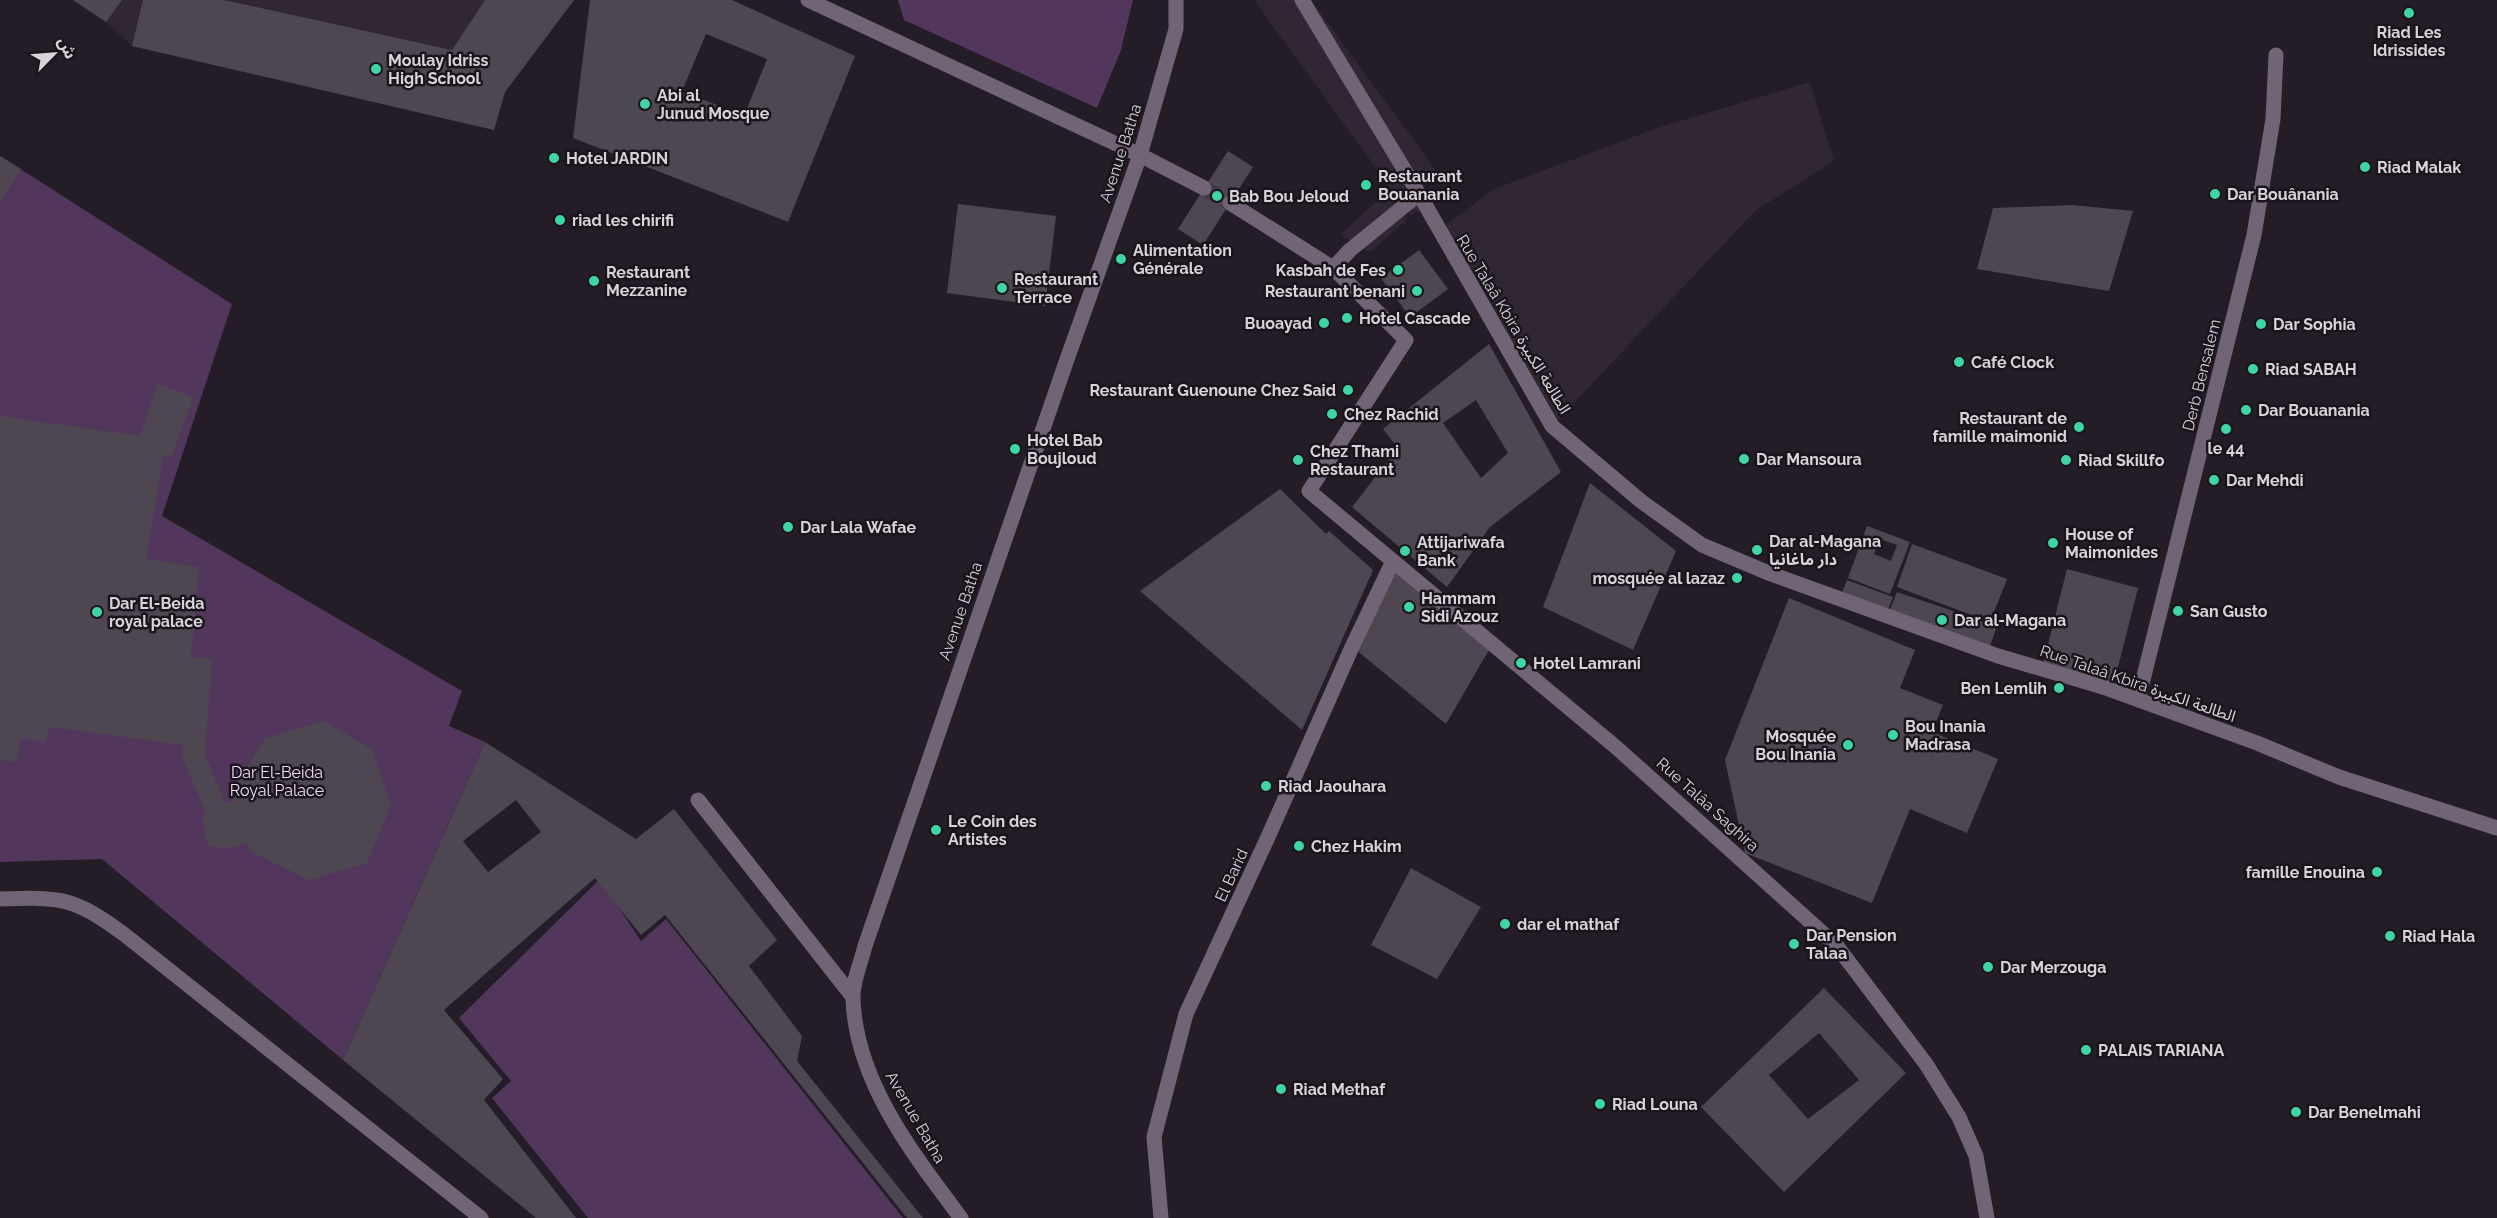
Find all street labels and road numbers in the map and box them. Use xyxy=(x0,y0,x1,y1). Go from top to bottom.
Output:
street label: Avenue Batha xyxy=(1096,101,1145,205)
street label: Rue Talaâ Kbira الطالعة الكبيرة xyxy=(1452,231,1575,417)
street label: Derb Bensalem xyxy=(2178,317,2225,433)
street label: Avenue Batha xyxy=(935,559,986,663)
street label: Rue Talaâ Kbira الطالعة الكبيرة xyxy=(2038,641,2238,726)
street label: Rue Talâa Saghira xyxy=(1653,753,1763,855)
street label: El Barid xyxy=(1211,846,1252,905)
street label: Avenue Batha xyxy=(882,1068,950,1167)

